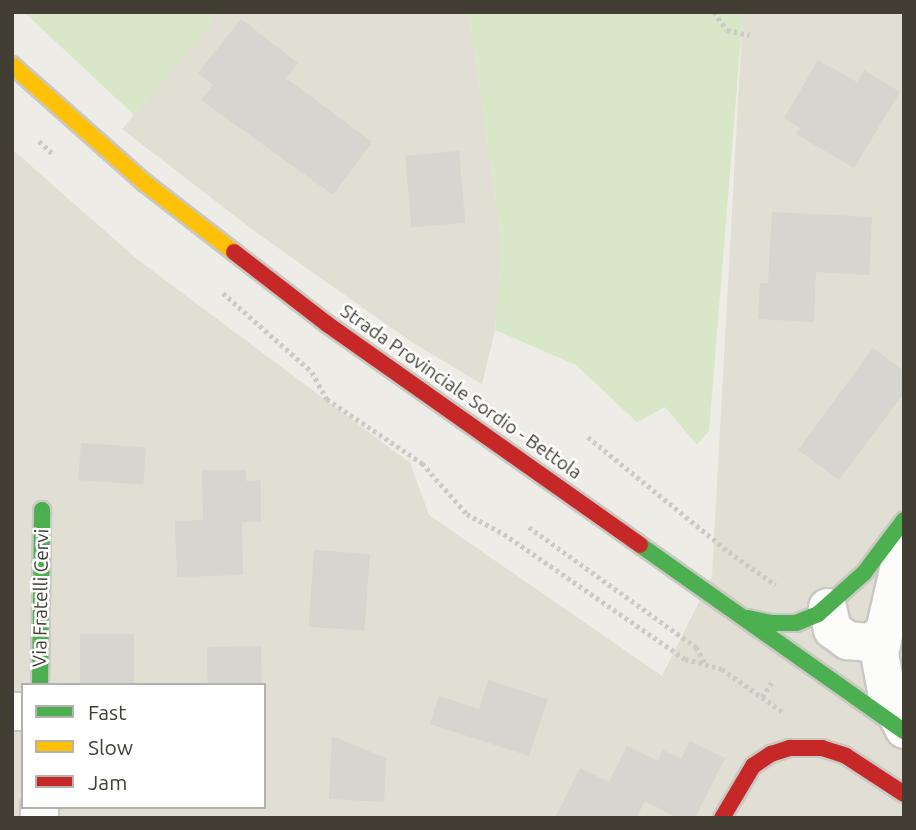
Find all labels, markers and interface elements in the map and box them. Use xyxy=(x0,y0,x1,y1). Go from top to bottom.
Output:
street label: Strada Provinciale Sordio - Bettola xyxy=(336,300,586,484)
street label: Via Fratelli Cervi xyxy=(28,529,54,667)
legend xyxy=(21,683,266,809)
text: Fast xyxy=(88,700,126,724)
text: Slow xyxy=(88,735,133,759)
text: Jam xyxy=(88,770,127,794)

